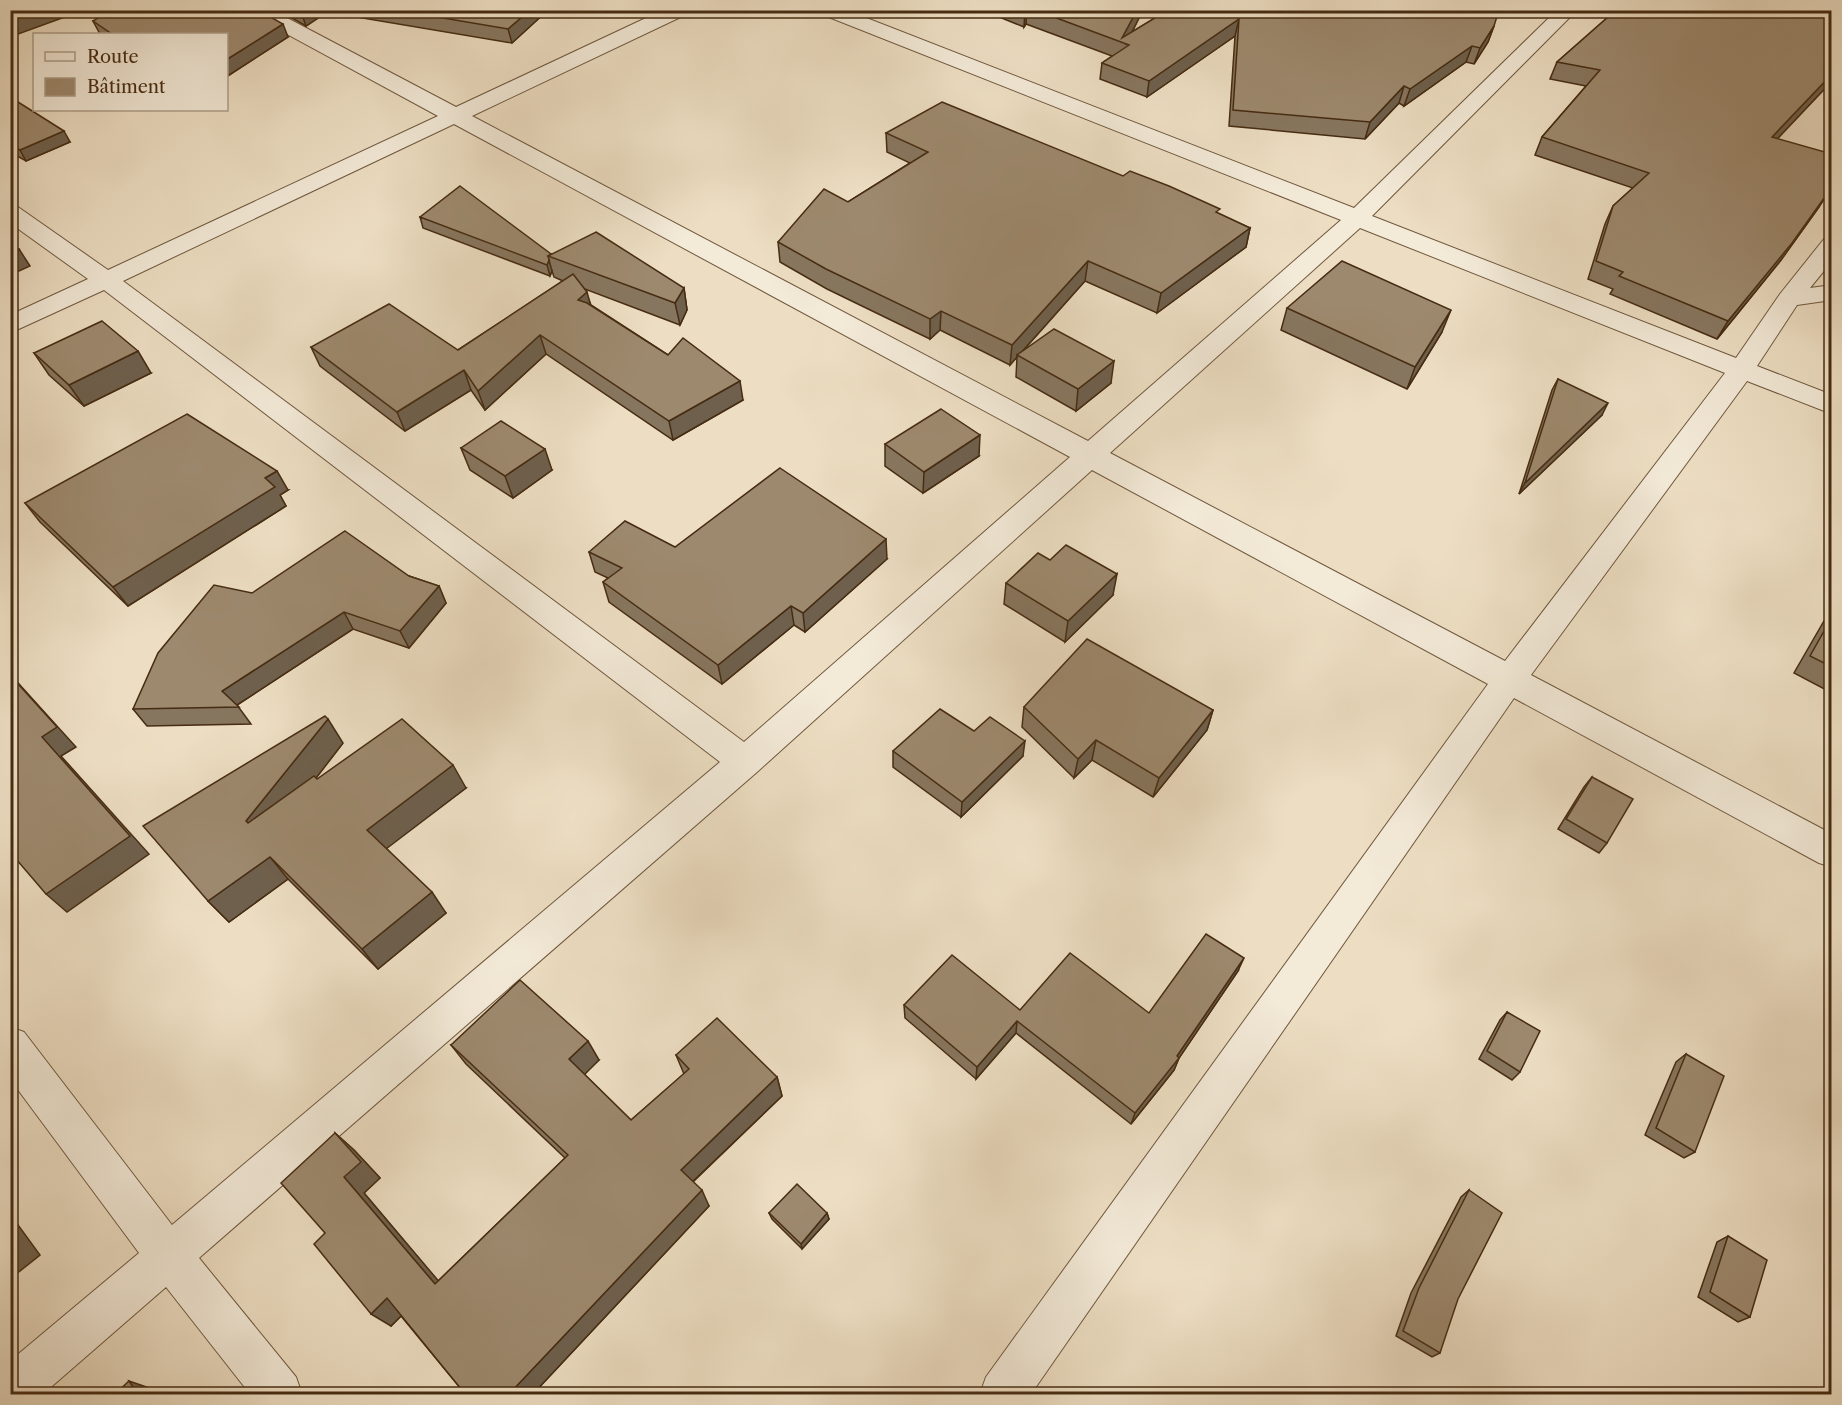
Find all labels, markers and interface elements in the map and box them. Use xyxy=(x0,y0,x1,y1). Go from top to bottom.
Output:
legend xyxy=(33,33,228,111)
text: Route xyxy=(87,46,139,68)
text: Bâtiment xyxy=(87,76,166,98)

